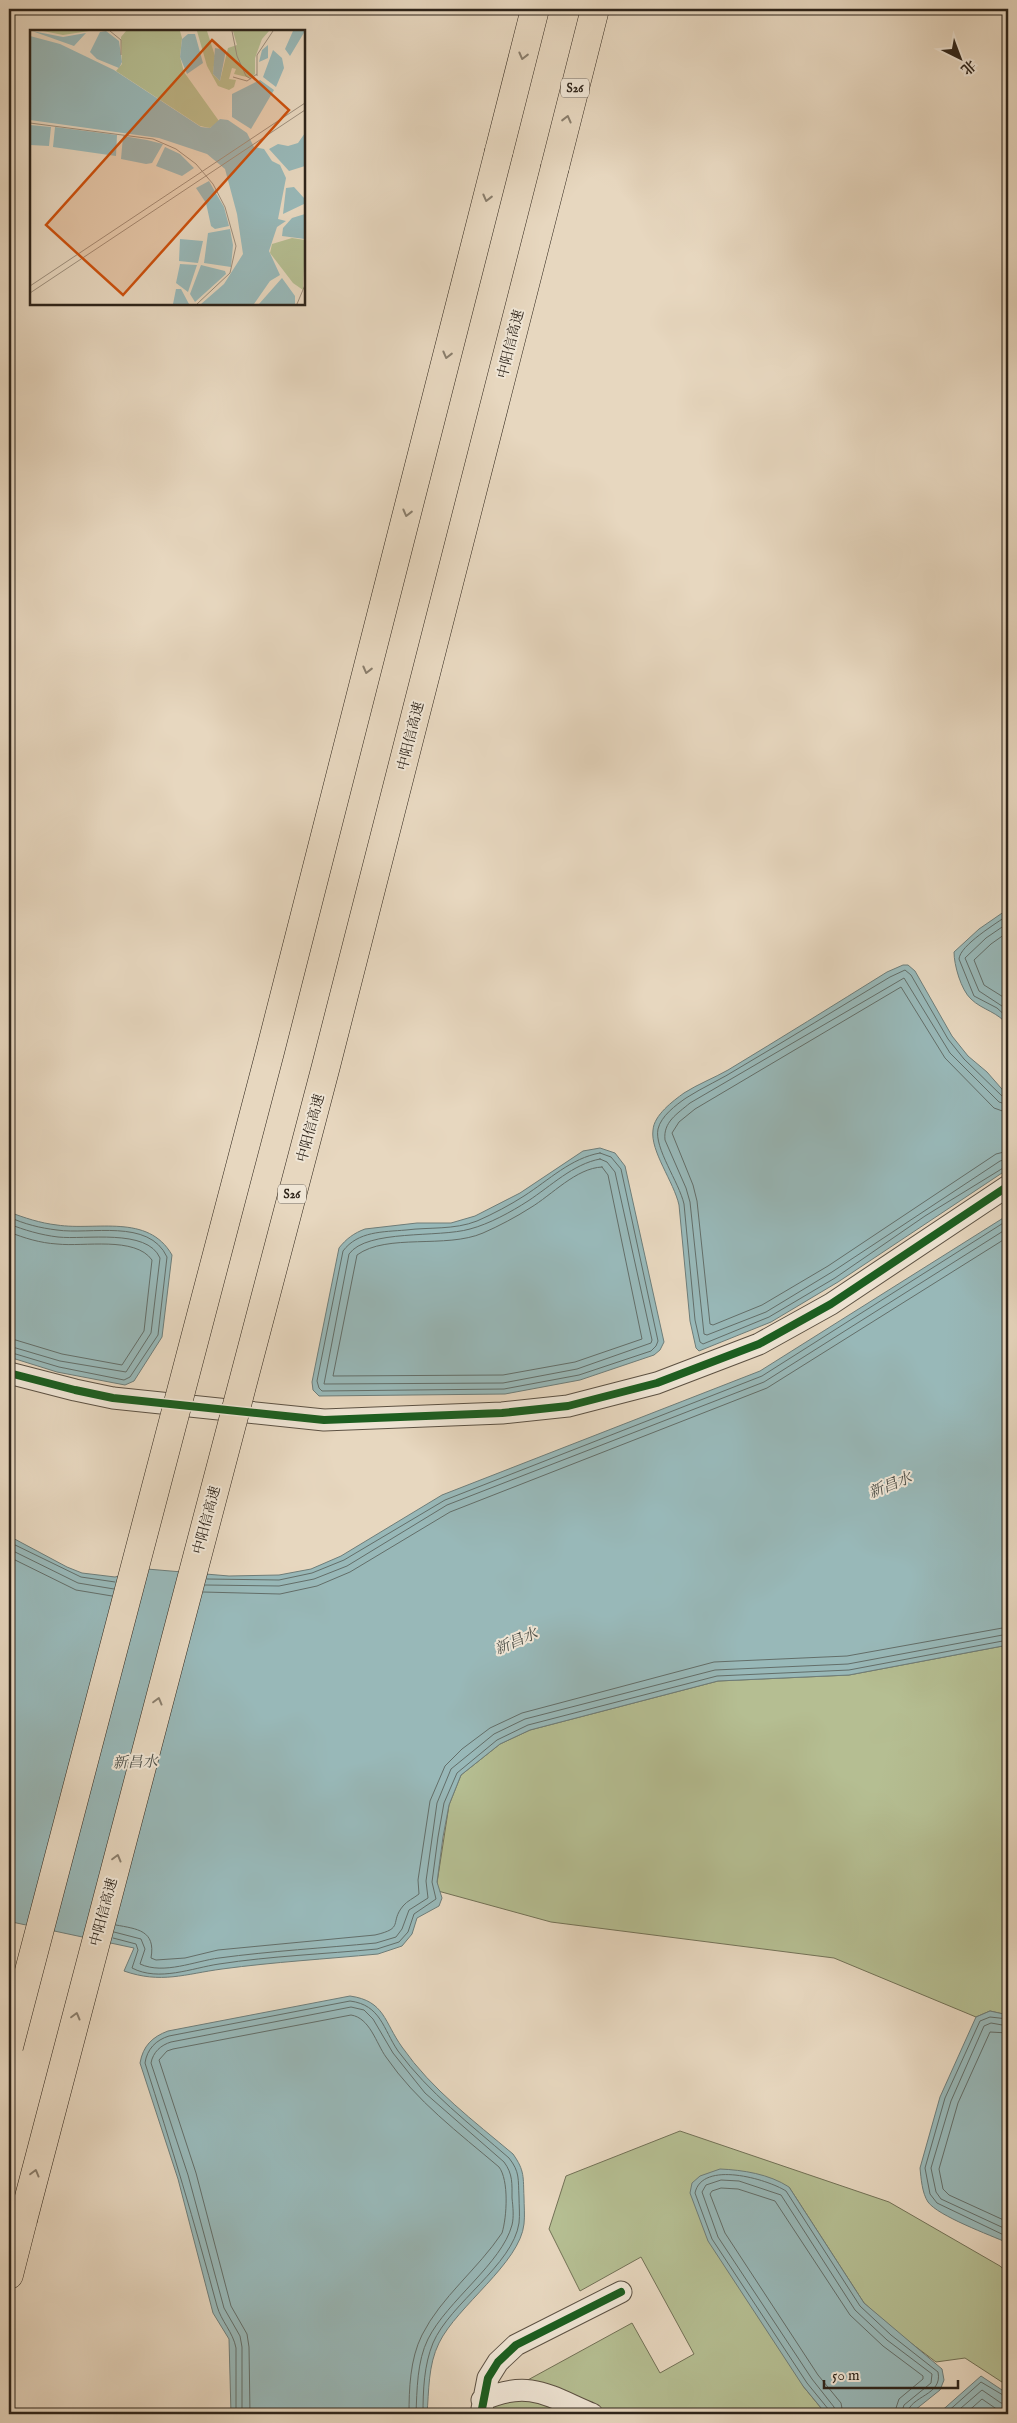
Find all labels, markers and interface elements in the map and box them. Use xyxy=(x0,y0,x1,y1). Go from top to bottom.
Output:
inset map xyxy=(30,30,305,305)
north arrow xyxy=(934,32,984,82)
one-way arrow xyxy=(518,52,529,60)
text: 北 xyxy=(957,56,979,78)
road number: S26 xyxy=(561,78,589,98)
one-way arrow xyxy=(561,116,571,124)
one-way arrow xyxy=(482,193,493,202)
street label: 中阳信高速 xyxy=(494,308,528,380)
one-way arrow xyxy=(442,351,453,360)
one-way arrow xyxy=(402,508,413,517)
one-way arrow xyxy=(362,666,373,675)
street label: 中阳信高速 xyxy=(394,700,428,772)
street label: 中阳信高速 xyxy=(293,1092,329,1164)
road number: S26 xyxy=(278,1184,306,1204)
water label: 新昌水 xyxy=(866,1467,916,1503)
street label: 中阳信高速 xyxy=(189,1484,225,1556)
water label: 新昌水 xyxy=(492,1623,542,1659)
one-way arrow xyxy=(153,1698,163,1706)
water label: 新昌水 xyxy=(112,1752,160,1773)
one-way arrow xyxy=(111,1854,122,1863)
street label: 中阳信高速 xyxy=(86,1876,122,1948)
one-way arrow xyxy=(70,2011,81,2020)
one-way arrow xyxy=(29,2168,40,2177)
scale bar xyxy=(824,2358,958,2390)
text: 50 m xyxy=(832,2366,860,2385)

